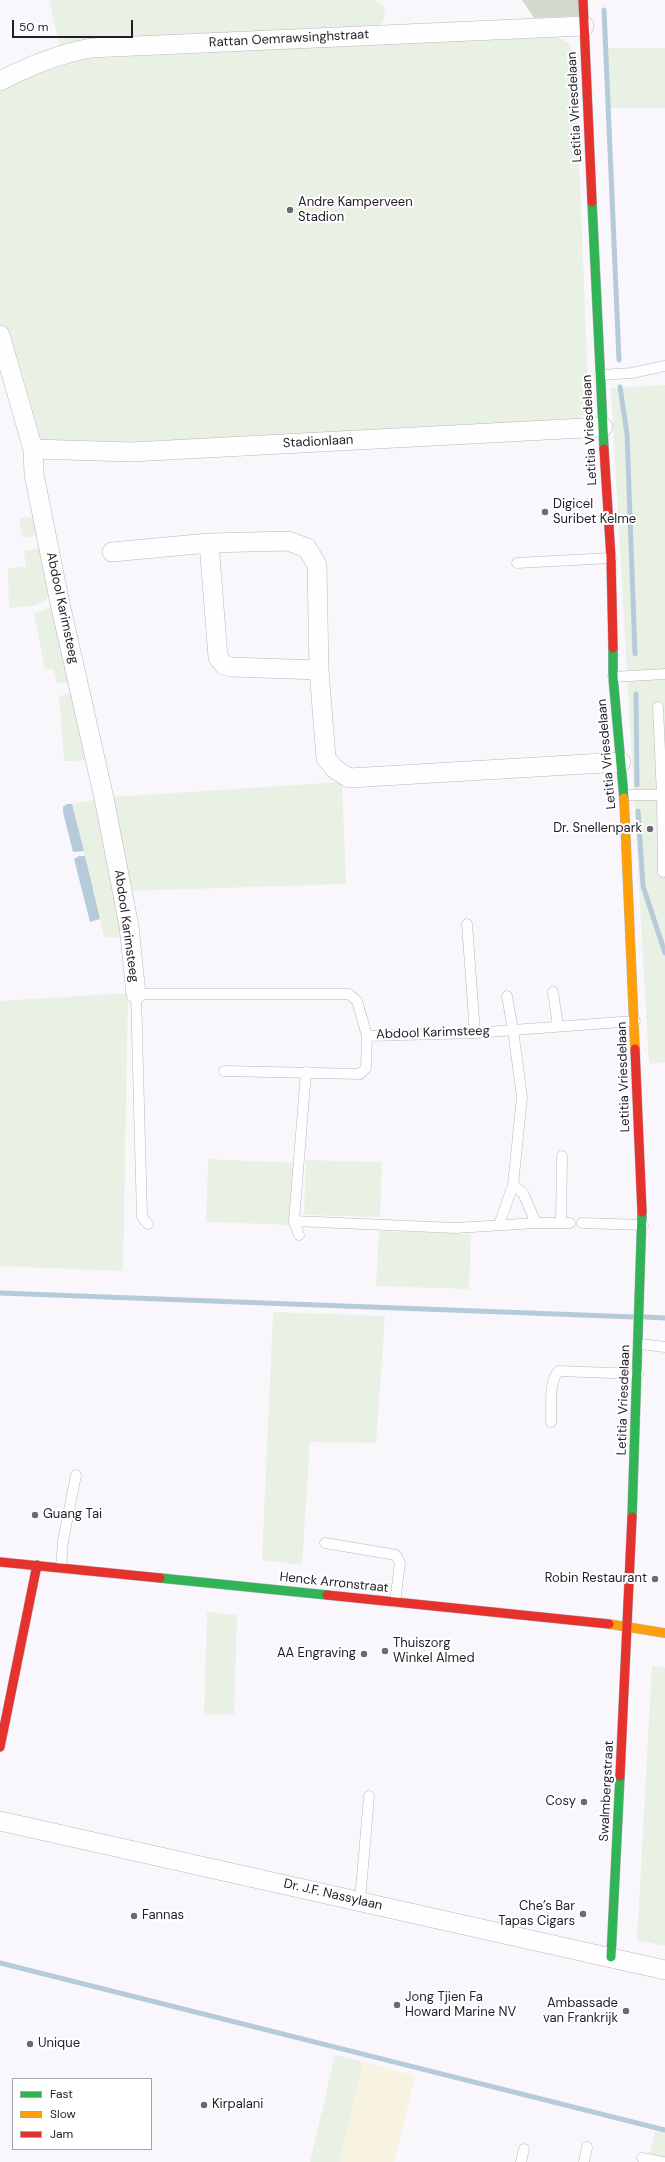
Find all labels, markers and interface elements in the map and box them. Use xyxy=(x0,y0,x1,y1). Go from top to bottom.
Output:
scale bar xyxy=(14,12,135,38)
text: 50 m xyxy=(19,19,48,35)
street label: Rattan Oemrawsinghstraat xyxy=(209,27,369,51)
street label: Letitia Vriesdelaan xyxy=(564,51,586,163)
place label: Andre Kamperveen Stadion xyxy=(298,195,413,226)
marker: Andre Kamperveen Stadion xyxy=(285,205,295,215)
street label: Letitia Vriesdelaan xyxy=(579,374,601,486)
street label: Stadionlaan xyxy=(282,432,354,452)
place label: Digicel Suribet Kelme xyxy=(553,497,636,528)
marker: Digicel Suribet Kelme xyxy=(540,507,550,517)
street label: Abdool Karimsteeg xyxy=(43,551,81,665)
street label: Letitia Vriesdelaan xyxy=(594,698,620,810)
place label: Dr. Snellenpark xyxy=(553,821,642,837)
marker: Dr. Snellenpark xyxy=(645,824,655,834)
street label: Abdool Karimsteeg xyxy=(110,869,142,983)
street label: Letitia Vriesdelaan xyxy=(614,1021,634,1133)
street label: Abdool Karimsteeg xyxy=(376,1023,490,1043)
street label: Letitia Vriesdelaan xyxy=(614,1344,634,1456)
place label: Guang Tai xyxy=(43,1507,102,1523)
marker: Guang Tai xyxy=(30,1510,40,1520)
street label: Henck Arronstraat xyxy=(279,1570,389,1596)
place label: Robin Restaurant xyxy=(545,1571,647,1587)
marker: Robin Restaurant xyxy=(650,1574,660,1584)
place label: Thuiszorg Winkel Almed xyxy=(393,1636,475,1667)
place label: AA Engraving xyxy=(277,1646,356,1662)
marker: Thuiszorg Winkel Almed xyxy=(380,1646,390,1656)
marker: AA Engraving xyxy=(359,1649,369,1659)
street label: Swalmbergstraat xyxy=(597,1740,617,1842)
place label: Cosy xyxy=(545,1794,576,1810)
marker: Cosy xyxy=(579,1797,589,1807)
street label: Dr. J.F. Nassylaan xyxy=(282,1876,384,1914)
place label: Che’s Bar Tapas Cigars xyxy=(498,1899,575,1930)
place label: Fannas xyxy=(142,1908,184,1924)
marker: Che’s Bar Tapas Cigars xyxy=(578,1909,588,1919)
marker: Fannas xyxy=(129,1911,139,1921)
place label: Jong Tjien Fa Howard Marine NV xyxy=(405,1990,516,2021)
place label: Ambassade van Frankrijk xyxy=(543,1996,618,2027)
marker: Jong Tjien Fa Howard Marine NV xyxy=(392,2000,402,2010)
marker: Ambassade van Frankrijk xyxy=(621,2006,631,2016)
place label: Unique xyxy=(38,2036,80,2052)
marker: Unique xyxy=(25,2039,35,2049)
legend xyxy=(12,2078,152,2150)
text: Fast xyxy=(50,2086,73,2102)
place label: Kirpalani xyxy=(212,2097,263,2113)
marker: Kirpalani xyxy=(199,2100,209,2110)
text: Slow xyxy=(50,2106,76,2122)
text: Jam xyxy=(50,2126,73,2142)

